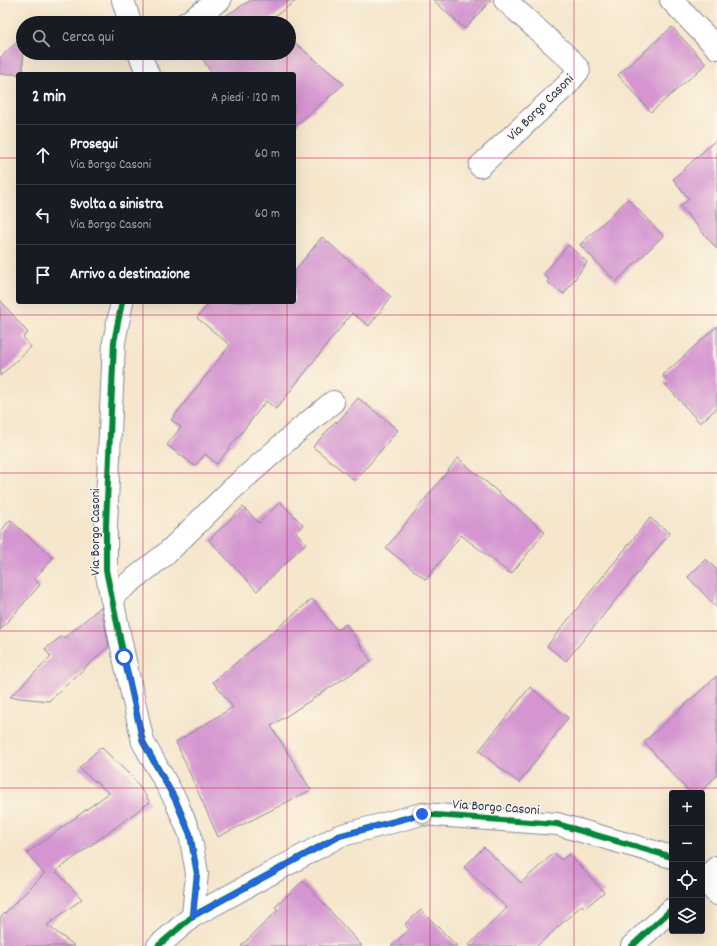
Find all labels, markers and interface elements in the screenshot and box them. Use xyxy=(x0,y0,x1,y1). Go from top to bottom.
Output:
search box xyxy=(16,16,296,60)
icon: search xyxy=(30,27,52,49)
text: Cerca qui xyxy=(62,27,114,49)
street label: Via Borgo Casoni xyxy=(503,70,579,146)
text: 2 min xyxy=(32,86,66,110)
text: A piedi · 120 m xyxy=(211,89,280,108)
text: Prosegui xyxy=(70,134,118,156)
icon: ahead xyxy=(32,144,54,166)
text: 60 m xyxy=(255,145,280,164)
text: Via Borgo Casoni xyxy=(70,156,151,175)
text: Svolta a sinistra xyxy=(70,194,163,216)
icon: left xyxy=(32,204,54,226)
text: 60 m xyxy=(255,205,280,224)
text: Via Borgo Casoni xyxy=(70,216,151,235)
icon: arrive xyxy=(32,264,54,286)
text: Arrivo a destinazione xyxy=(70,264,190,286)
street label: Via Borgo Casoni xyxy=(86,488,106,576)
route start xyxy=(115,648,133,666)
map controls xyxy=(669,790,705,934)
button: + xyxy=(669,790,705,826)
street label: Via Borgo Casoni xyxy=(452,795,541,821)
route end xyxy=(413,805,431,823)
button: − xyxy=(669,826,705,862)
button: locate xyxy=(669,862,705,898)
button: layers xyxy=(669,898,705,934)

